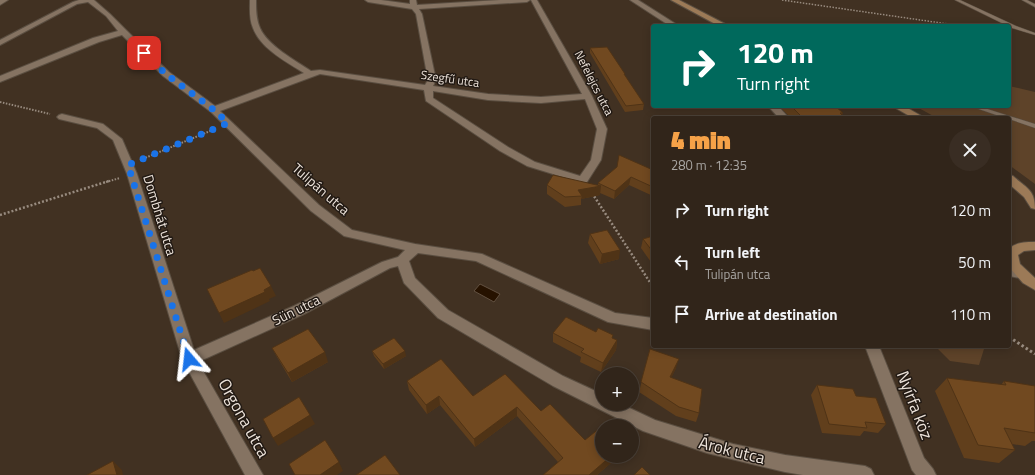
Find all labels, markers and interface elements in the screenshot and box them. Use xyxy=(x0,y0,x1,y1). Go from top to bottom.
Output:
text: 120 m xyxy=(737,31,814,74)
pin xyxy=(127,36,161,70)
icon: right xyxy=(671,40,723,92)
icon: arrive xyxy=(133,42,155,64)
street label: Nefelejcs utca xyxy=(570,47,619,119)
street label: Szegfű utca xyxy=(420,65,481,92)
text: Turn right xyxy=(737,70,810,97)
text: 4 min xyxy=(671,122,731,158)
button: close xyxy=(949,129,991,171)
text: 280 m · 12:35 xyxy=(671,155,747,175)
street label: Tulipán utca xyxy=(288,158,355,220)
street label: Dombhát utca xyxy=(138,172,183,258)
icon: right xyxy=(671,199,693,221)
text: Turn right xyxy=(705,199,769,222)
text: 120 m xyxy=(950,199,991,222)
text: Turn left xyxy=(705,241,760,264)
icon: left xyxy=(671,251,693,273)
text: 50 m xyxy=(958,251,991,274)
text: Tulipán utca xyxy=(705,264,770,284)
street label: Sün utca xyxy=(268,289,323,330)
icon: arrive xyxy=(671,303,693,325)
text: Arrive at destination xyxy=(705,303,838,326)
text: 110 m xyxy=(950,303,991,326)
position arrow xyxy=(168,338,210,380)
map controls xyxy=(595,367,639,463)
button: + xyxy=(595,367,639,411)
street label: Nyírfa köz xyxy=(890,367,940,443)
street label: Orgona utca xyxy=(212,374,277,463)
button: − xyxy=(595,419,639,463)
street label: Árok utca xyxy=(696,429,768,471)

